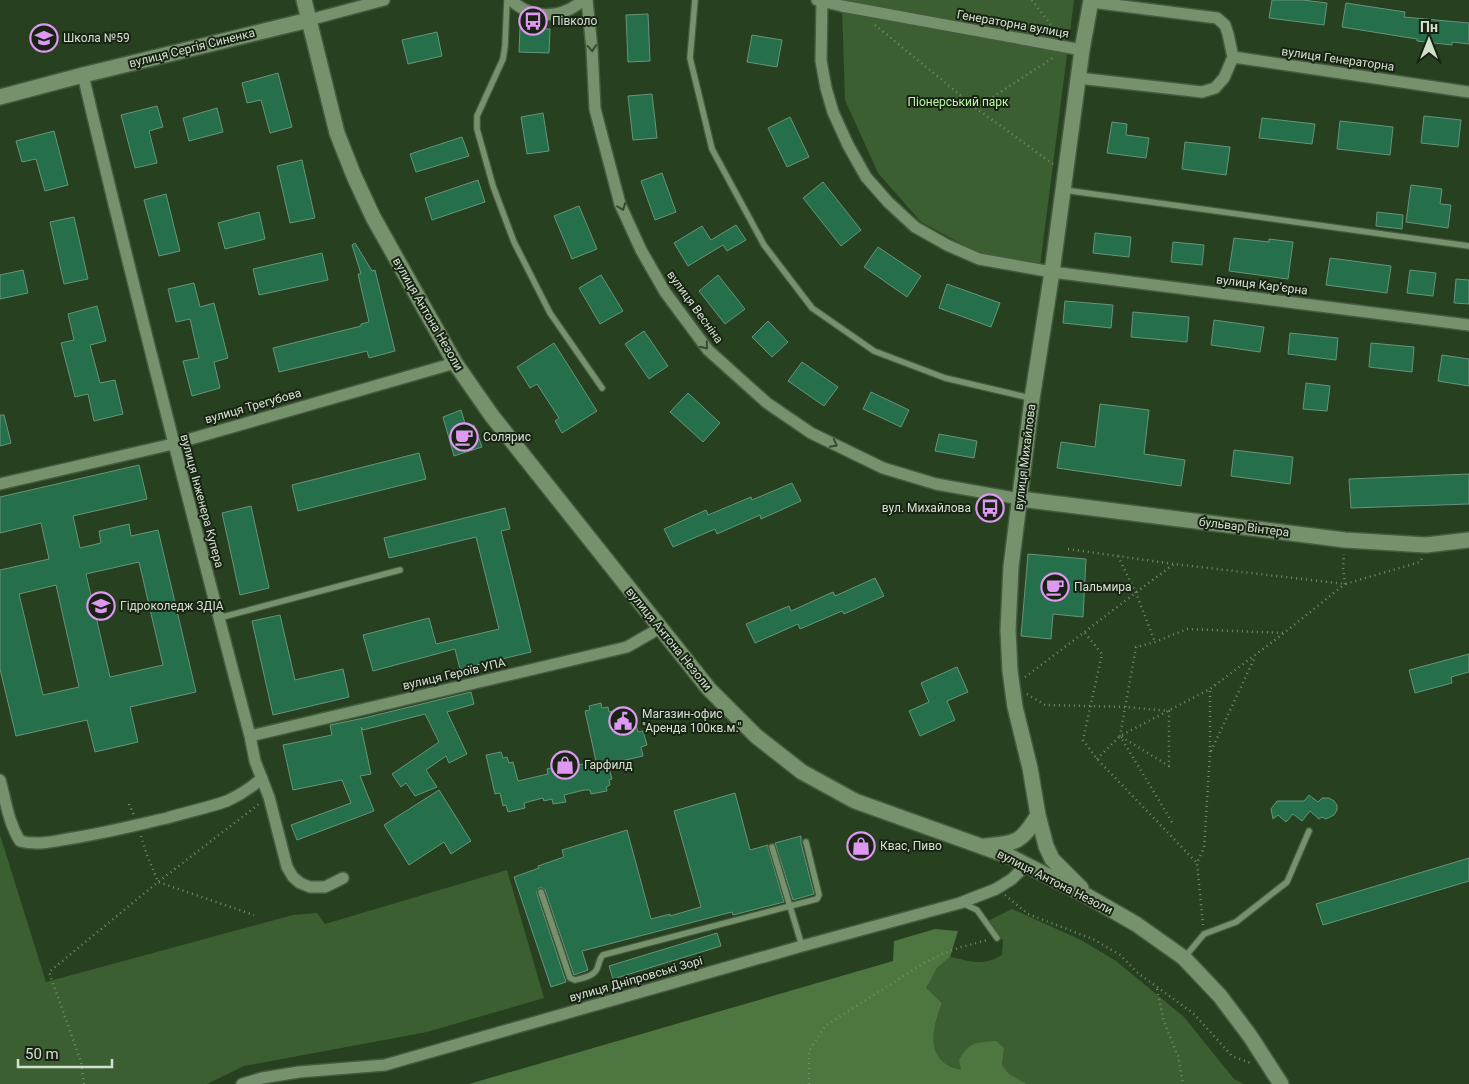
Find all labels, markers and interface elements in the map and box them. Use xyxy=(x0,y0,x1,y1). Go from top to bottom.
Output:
bus stop icon: Півколо xyxy=(518,6,548,36)
street label: Генераторна вулиця xyxy=(956,7,1070,41)
place label: Півколо xyxy=(552,14,597,28)
north arrow xyxy=(1404,15,1454,65)
text: Пн xyxy=(1420,19,1438,35)
school or university icon: Школа №59 xyxy=(29,23,59,53)
street label: вулиця Сергія Синенка xyxy=(128,26,256,70)
place label: Школа №59 xyxy=(63,31,130,45)
street label: вулиця Генераторна xyxy=(1281,44,1395,74)
one-way arrow xyxy=(586,45,597,53)
park label: Піонерський парк xyxy=(907,95,1009,109)
one-way arrow xyxy=(616,202,626,211)
street label: вулиця Антона Незоли xyxy=(390,255,466,373)
street label: вулиця Весніна xyxy=(664,268,726,346)
street label: вулиця Кар’єрна xyxy=(1215,272,1309,298)
one-way arrow xyxy=(699,340,708,350)
street label: вулиця Трегубова xyxy=(203,386,303,426)
street label: вулиця Михайлова xyxy=(1012,403,1038,511)
cafe icon: Солярис xyxy=(449,422,479,452)
place label: Солярис xyxy=(483,430,531,444)
street label: вулиця Інженера Купера xyxy=(177,433,227,569)
one-way arrow xyxy=(828,438,837,448)
bus stop icon: вул. Михайлова xyxy=(975,493,1005,523)
place label: вул. Михайлова xyxy=(882,501,971,515)
street label: бульвар Вінтера xyxy=(1198,515,1290,539)
cafe icon: Пальмира xyxy=(1040,572,1070,602)
place label: Пальмира xyxy=(1074,580,1132,594)
street label: вулиця Антона Незоли xyxy=(623,585,715,693)
school or university icon: Гідроколедж ЗДIА xyxy=(86,591,116,621)
place label: Гідроколедж ЗДIА xyxy=(120,599,224,613)
street label: вулиця Героїв УПА xyxy=(401,655,507,693)
public building icon: Магазин-офис "Аренда 100кв.м." xyxy=(608,706,638,736)
place label: Магазин-офис "Аренда 100кв.м." xyxy=(642,707,742,735)
shop icon: Гарфилд xyxy=(550,750,580,780)
place label: Гарфилд xyxy=(584,758,633,772)
shop icon: Квас, Пиво xyxy=(846,831,876,861)
place label: Квас, Пиво xyxy=(880,839,942,853)
street label: вулиця Антона Незоли xyxy=(995,847,1115,917)
street label: вулиця Дніпровські Зорі xyxy=(568,953,704,1005)
scale bar xyxy=(18,1036,111,1068)
text: 50 m xyxy=(25,1045,59,1063)

